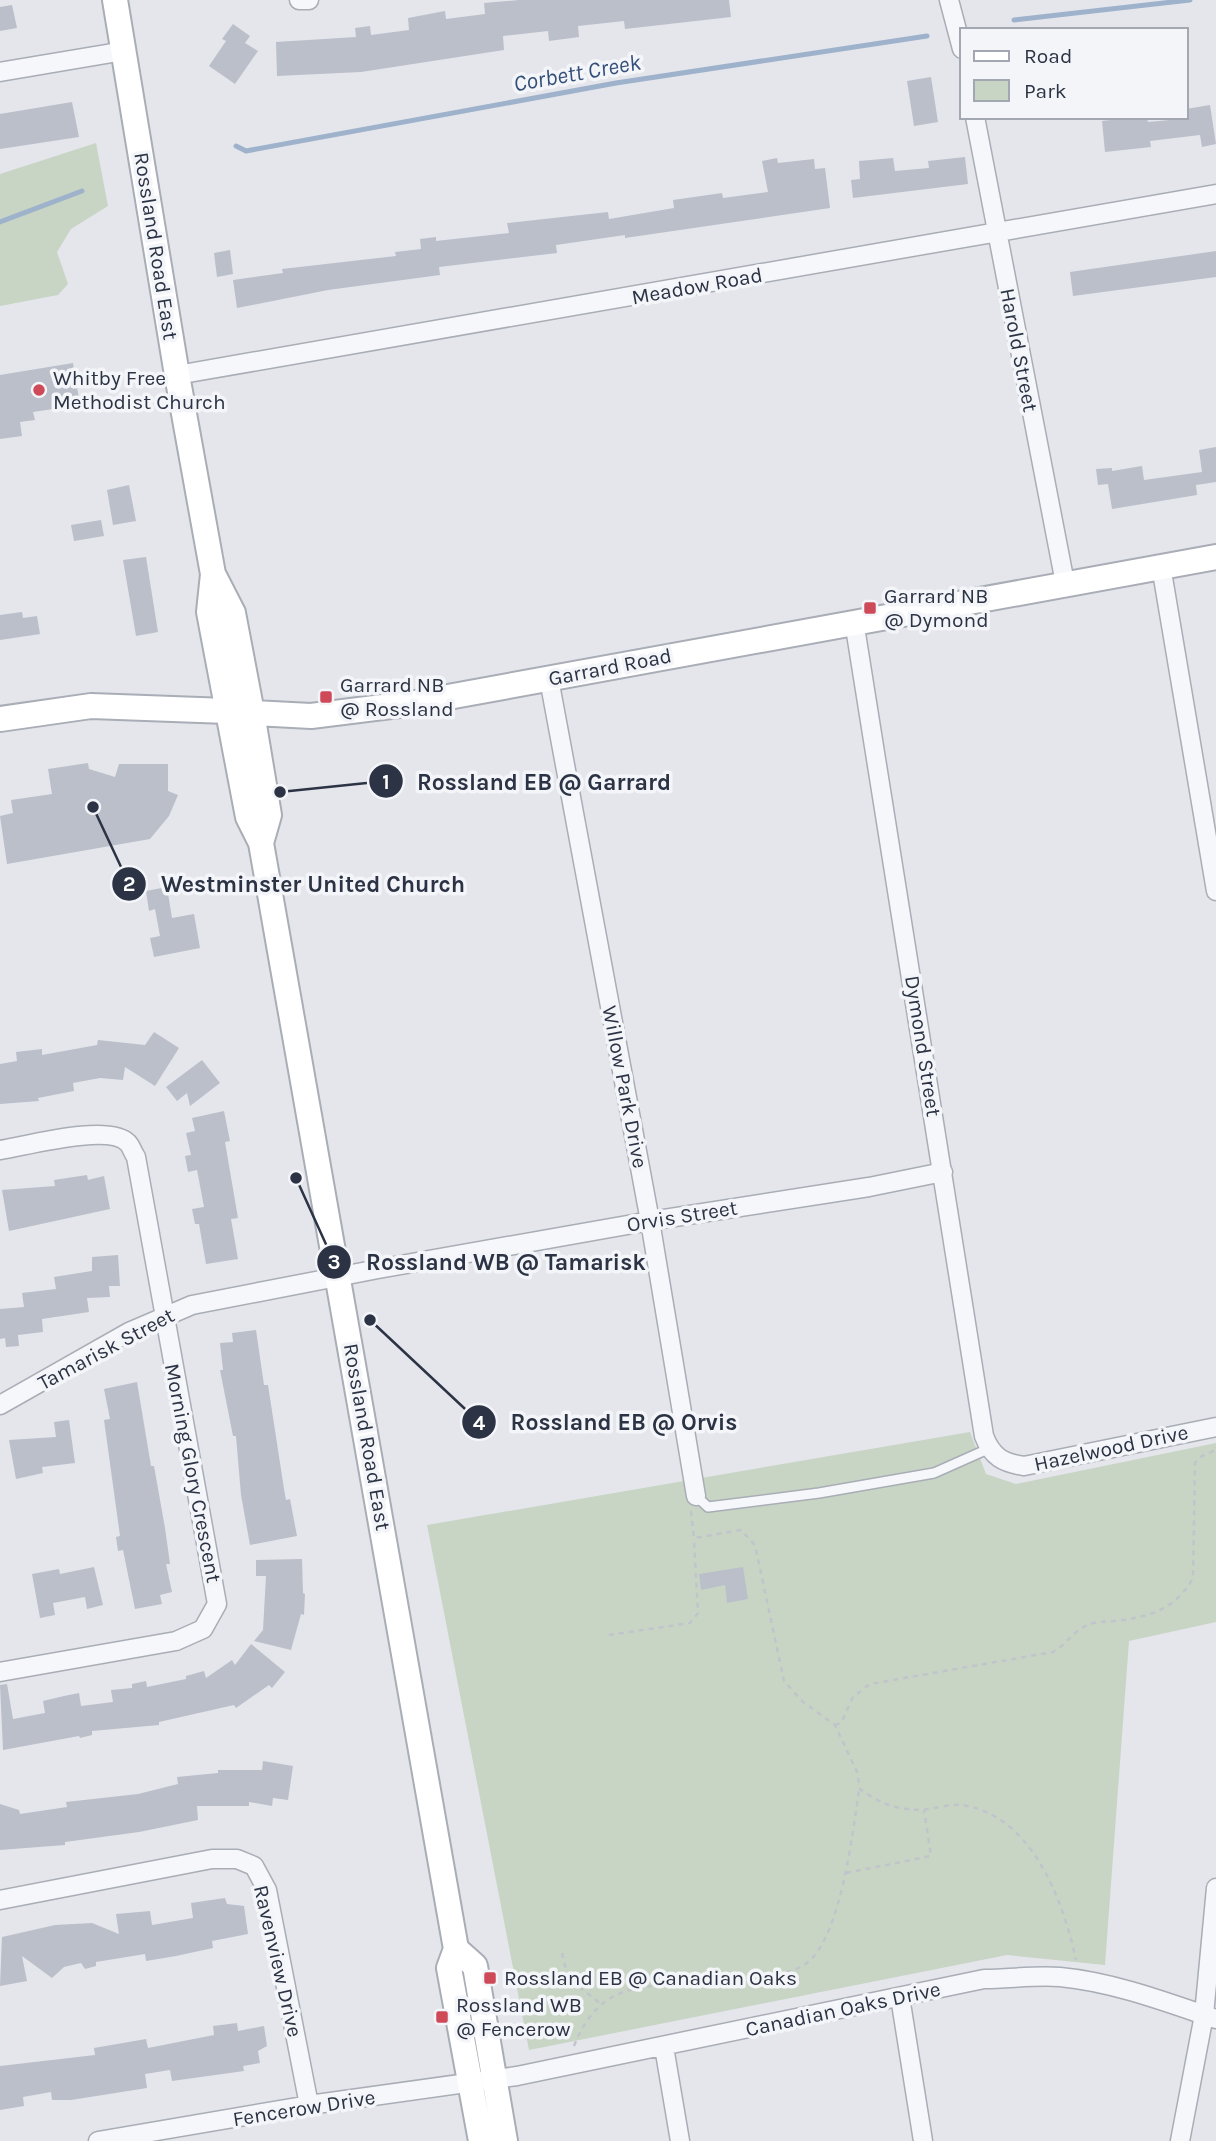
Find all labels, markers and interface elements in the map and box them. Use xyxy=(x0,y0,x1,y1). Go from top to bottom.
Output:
legend xyxy=(960,28,1188,119)
text: Road xyxy=(1024,44,1072,68)
water label: Corbett Creek xyxy=(511,48,643,97)
text: Park xyxy=(1024,79,1067,103)
street label: Rossland Road East xyxy=(129,151,183,342)
street label: Meadow Road xyxy=(630,263,764,309)
street label: Harold Street xyxy=(995,286,1043,414)
place label: Whitby Free Methodist Church xyxy=(53,366,226,414)
marker: Whitby Free Methodist Church xyxy=(31,382,47,398)
place label: Garrard NB @ Dymond xyxy=(884,584,989,632)
marker: Garrard NB @ Dymond xyxy=(862,600,878,616)
street label: Garrard Road xyxy=(546,643,674,691)
place label: Garrard NB @ Rossland xyxy=(340,673,454,721)
marker: Garrard NB @ Rossland xyxy=(318,689,334,705)
callout: Rossland EB @ Garrard xyxy=(368,759,685,803)
text: Rossland EB @ Garrard xyxy=(417,769,671,796)
text: 1 xyxy=(382,770,390,794)
callout: Westminster United Church xyxy=(112,862,479,906)
text: Westminster United Church xyxy=(161,871,465,898)
text: 2 xyxy=(123,872,135,896)
street label: Dymond Street xyxy=(900,974,946,1118)
street label: Willow Park Drive xyxy=(597,1004,653,1170)
street label: Orvis Street xyxy=(625,1195,739,1237)
callout: Rossland WB @ Tamarisk xyxy=(317,1240,660,1284)
text: Rossland WB @ Tamarisk xyxy=(366,1249,646,1276)
text: 3 xyxy=(327,1250,341,1274)
street label: Tamarisk Street xyxy=(34,1303,178,1395)
street label: Rossland Road East xyxy=(339,1342,395,1533)
street label: Morning Glory Crescent xyxy=(160,1361,226,1585)
callout: Rossland EB @ Orvis xyxy=(462,1400,751,1444)
text: Rossland EB @ Orvis xyxy=(511,1409,737,1436)
text: 4 xyxy=(473,1411,486,1435)
street label: Hazelwood Drive xyxy=(1032,1420,1190,1476)
street label: Ravenview Drive xyxy=(249,1883,307,2039)
place label: Rossland EB @ Canadian Oaks xyxy=(504,1966,797,1990)
marker: Rossland EB @ Canadian Oaks xyxy=(482,1970,498,1986)
street label: Canadian Oaks Drive xyxy=(743,1977,943,2041)
place label: Rossland WB @ Fencerow xyxy=(456,1993,582,2041)
marker: Rossland WB @ Fencerow xyxy=(434,2009,450,2025)
street label: Fencerow Drive xyxy=(231,2085,377,2131)

